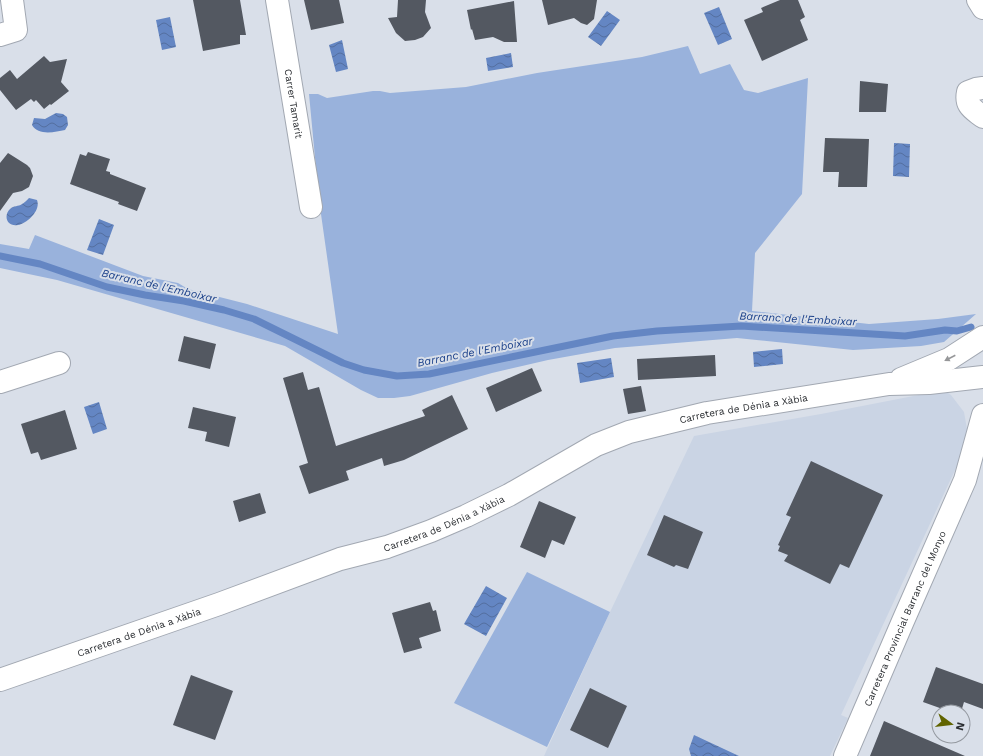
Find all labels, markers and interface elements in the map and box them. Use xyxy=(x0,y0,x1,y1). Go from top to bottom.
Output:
street label: Carrer Tamarit xyxy=(283,68,305,140)
water label: Barranc de l'Emboixar xyxy=(100,266,218,306)
water label: Barranc de l'Emboixar xyxy=(739,309,858,329)
water label: Barranc de l'Emboixar xyxy=(416,334,535,370)
one-way arrow xyxy=(944,354,956,361)
street label: Carretera de Dénia a Xàbia xyxy=(678,391,809,425)
street label: Carretera de Dénia a Xàbia xyxy=(382,493,506,553)
street label: Carretera Provincial Barranc del Monyo xyxy=(862,529,948,708)
street label: Carretera de Dénia a Xàbia xyxy=(76,605,202,658)
north arrow xyxy=(931,704,971,744)
text: N xyxy=(953,721,968,732)

